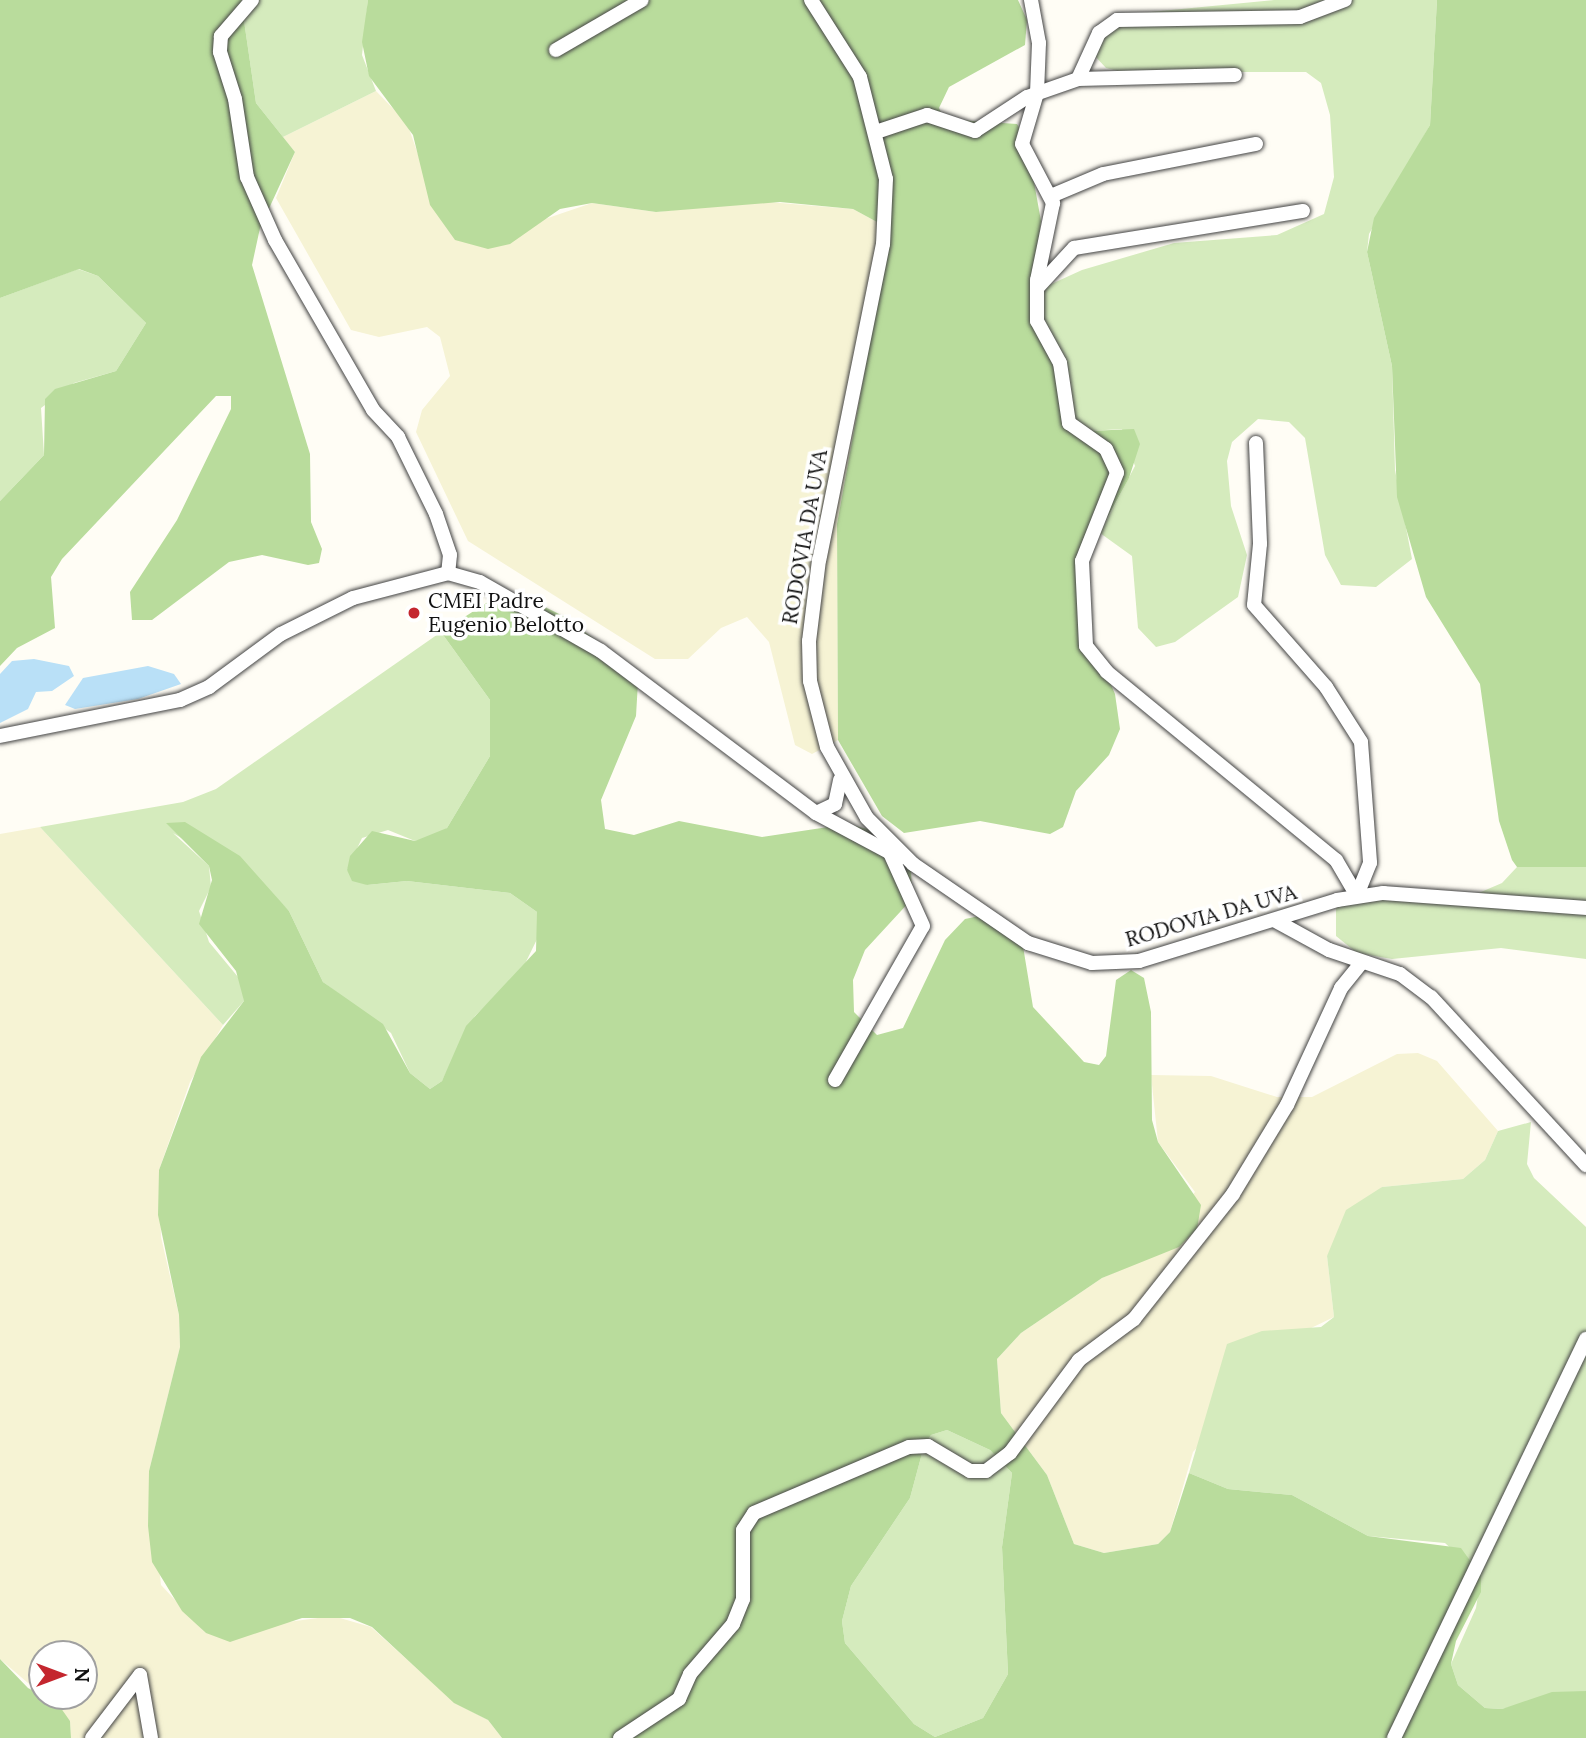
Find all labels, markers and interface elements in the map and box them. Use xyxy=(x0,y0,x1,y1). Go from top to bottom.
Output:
street label: RODOVIA DA UVA xyxy=(777,448,833,626)
place label: CMEI Padre Eugenio Belotto xyxy=(428,588,584,638)
marker: CMEI Padre Eugenio Belotto xyxy=(406,605,422,621)
street label: RODOVIA DA UVA xyxy=(1123,880,1299,952)
north arrow xyxy=(28,1640,98,1710)
text: N xyxy=(70,1668,94,1682)

